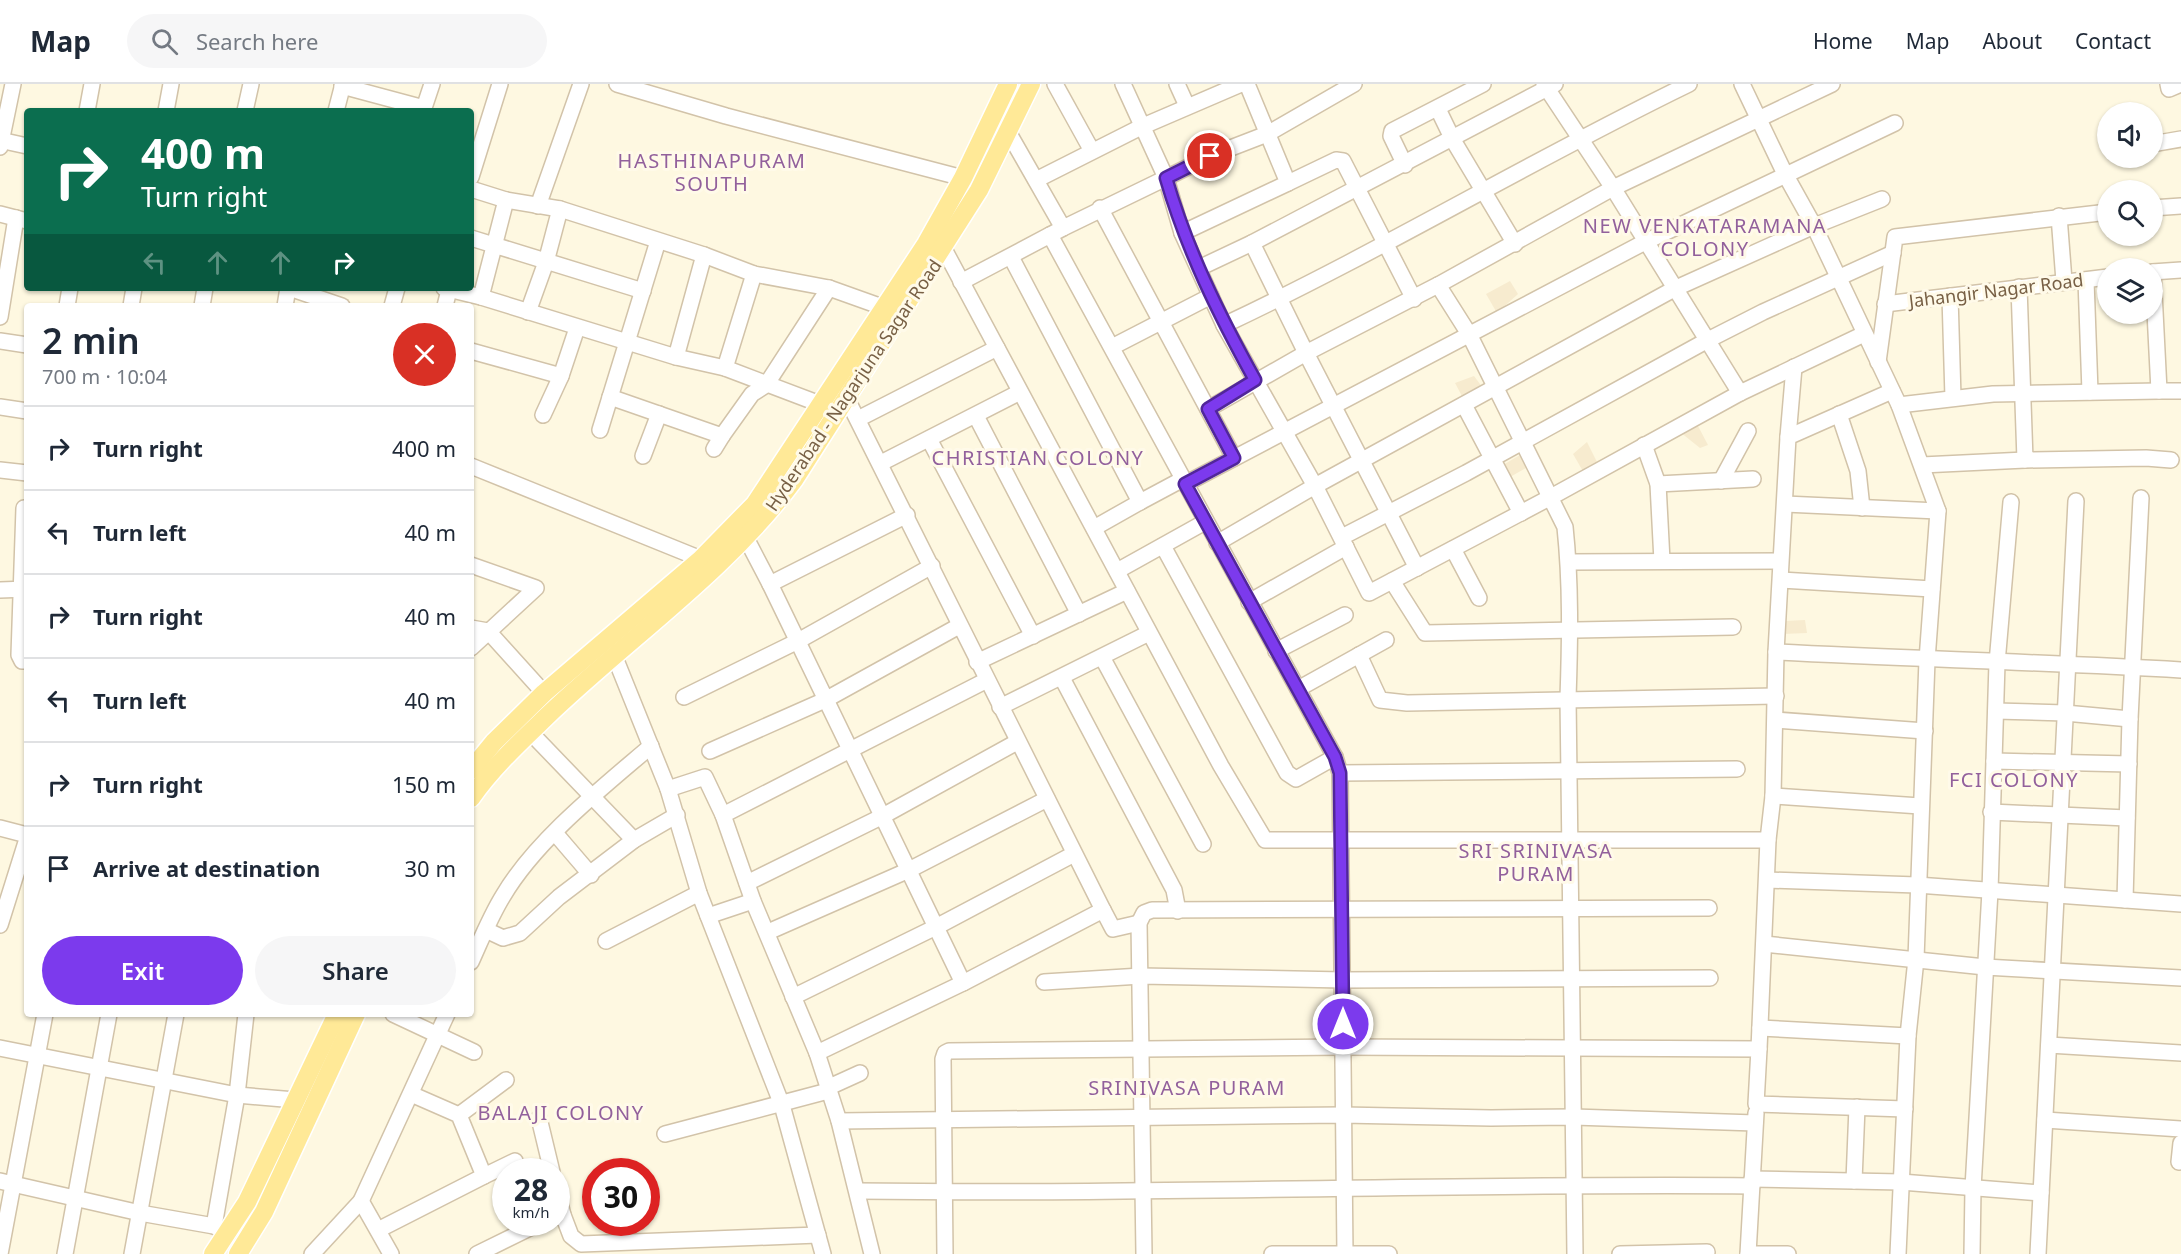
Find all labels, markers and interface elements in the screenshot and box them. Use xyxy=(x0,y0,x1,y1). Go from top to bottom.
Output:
search box xyxy=(127,14,547,68)
text: Map xyxy=(30,22,91,60)
icon: search xyxy=(148,25,181,58)
text: Search here xyxy=(196,26,318,56)
text: Home xyxy=(1813,27,1873,55)
text: Map xyxy=(1906,27,1949,55)
text: About xyxy=(1982,27,2042,55)
text: Contact xyxy=(2075,27,2151,55)
map controls xyxy=(2097,102,2163,324)
button: sound xyxy=(2097,102,2163,168)
text: 400 m xyxy=(141,124,265,181)
pin xyxy=(1184,130,1235,181)
icon: right xyxy=(42,132,120,210)
icon: arrive xyxy=(1193,139,1226,172)
district label: HASTHINAPURAM SOUTH xyxy=(618,147,806,197)
text: Turn right xyxy=(141,178,267,215)
button: search xyxy=(2097,180,2163,246)
district label: NEW VENKATARAMANA COLONY xyxy=(1583,212,1827,262)
icon: left xyxy=(138,246,171,279)
icon: ahead xyxy=(201,246,234,279)
icon: ahead xyxy=(264,246,297,279)
icon: right xyxy=(327,246,360,279)
street label: Hyderabad - Nagarjuna Sagar Road xyxy=(759,254,947,516)
button: layers xyxy=(2097,258,2163,324)
street label: Jahangir Nagar Road xyxy=(1905,267,2085,313)
text: 2 min xyxy=(42,316,140,365)
button: close xyxy=(393,323,456,386)
text: 700 m · 10:04 xyxy=(42,363,167,390)
icon: right xyxy=(42,432,75,465)
text: Turn right xyxy=(93,433,203,463)
text: 400 m xyxy=(392,433,456,463)
district label: CHRISTIAN COLONY xyxy=(932,444,1144,471)
icon: left xyxy=(42,516,75,549)
text: Turn left xyxy=(93,517,187,547)
text: 40 m xyxy=(405,517,456,547)
icon: right xyxy=(42,600,75,633)
text: Turn right xyxy=(93,601,203,631)
text: 40 m xyxy=(405,601,456,631)
icon: left xyxy=(42,684,75,717)
text: Turn left xyxy=(93,685,187,715)
text: 40 m xyxy=(405,685,456,715)
district label: FCI COLONY xyxy=(1949,766,2079,793)
icon: right xyxy=(42,768,75,801)
text: Turn right xyxy=(93,769,203,799)
text: 150 m xyxy=(392,769,456,799)
district label: SRI SRINIVASA PURAM xyxy=(1459,837,1613,887)
icon: arrive xyxy=(42,852,75,885)
text: Arrive at destination xyxy=(93,853,320,883)
text: 30 m xyxy=(405,853,456,883)
button: Exit xyxy=(42,936,243,1005)
button: Share xyxy=(255,936,456,1005)
position arrow xyxy=(1311,992,1375,1056)
district label: SRINIVASA PURAM xyxy=(1088,1074,1286,1101)
district label: BALAJI COLONY xyxy=(477,1099,645,1126)
speed limit sign: 30 xyxy=(582,1158,660,1236)
text: 28 xyxy=(514,1169,548,1210)
text: km/h xyxy=(513,1202,549,1222)

